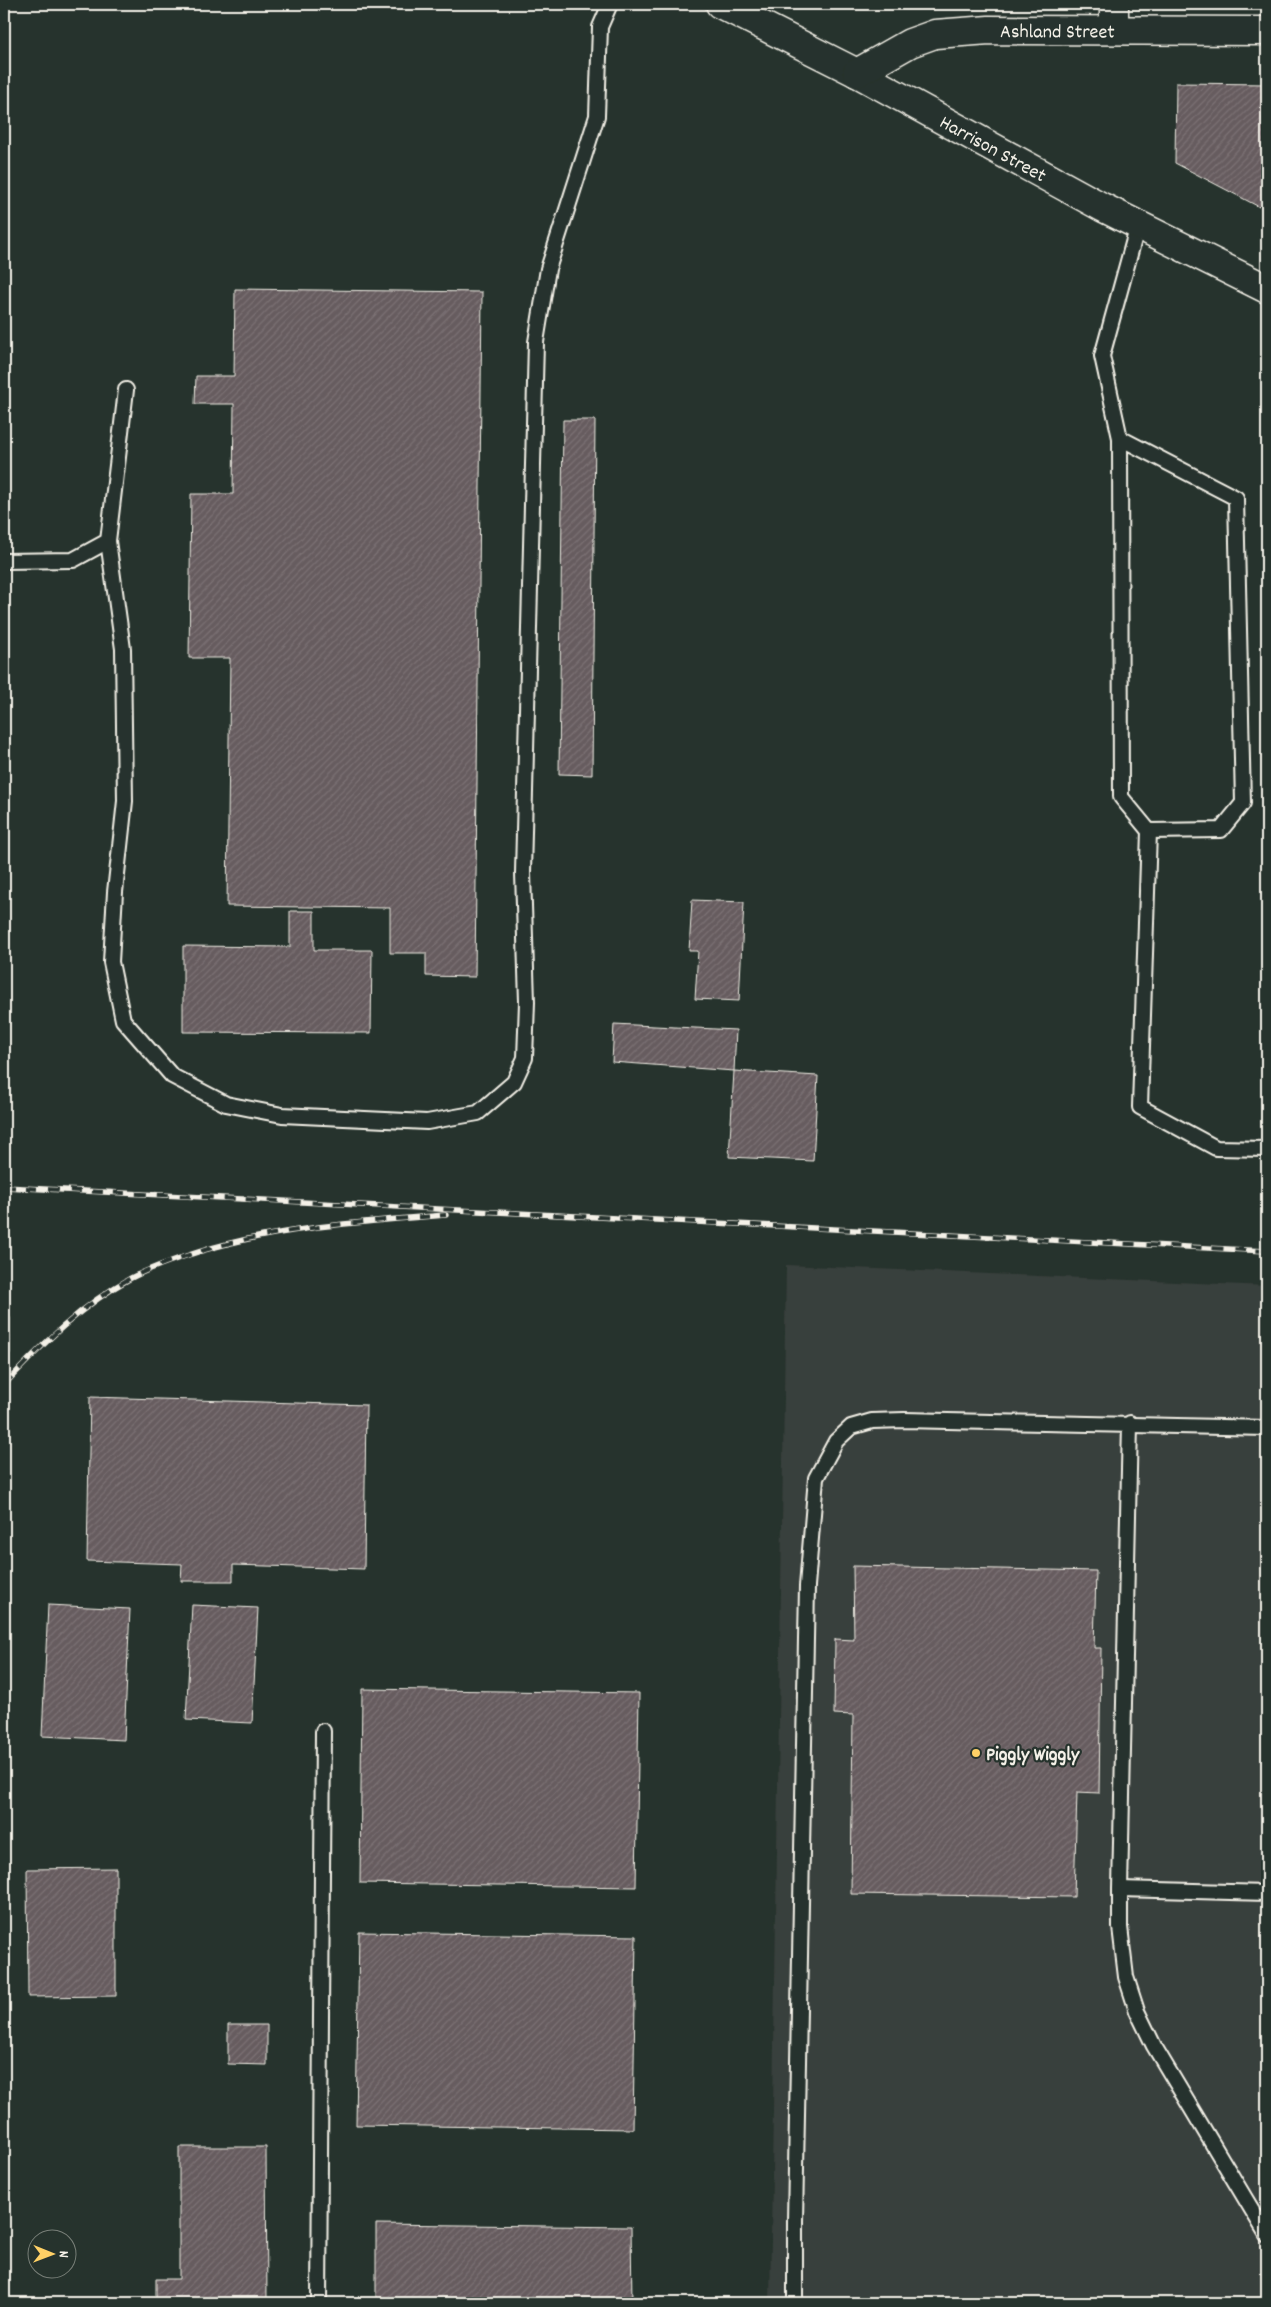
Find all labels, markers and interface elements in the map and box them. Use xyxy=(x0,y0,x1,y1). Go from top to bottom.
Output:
street label: Ashland Street xyxy=(1000,19,1115,47)
street label: Harrison Street xyxy=(934,110,1051,191)
place label: Piggly Wiggly xyxy=(986,1742,1080,1770)
marker: Piggly Wiggly xyxy=(970,1747,982,1759)
north arrow xyxy=(28,2230,78,2280)
text: N xyxy=(53,2251,73,2258)

